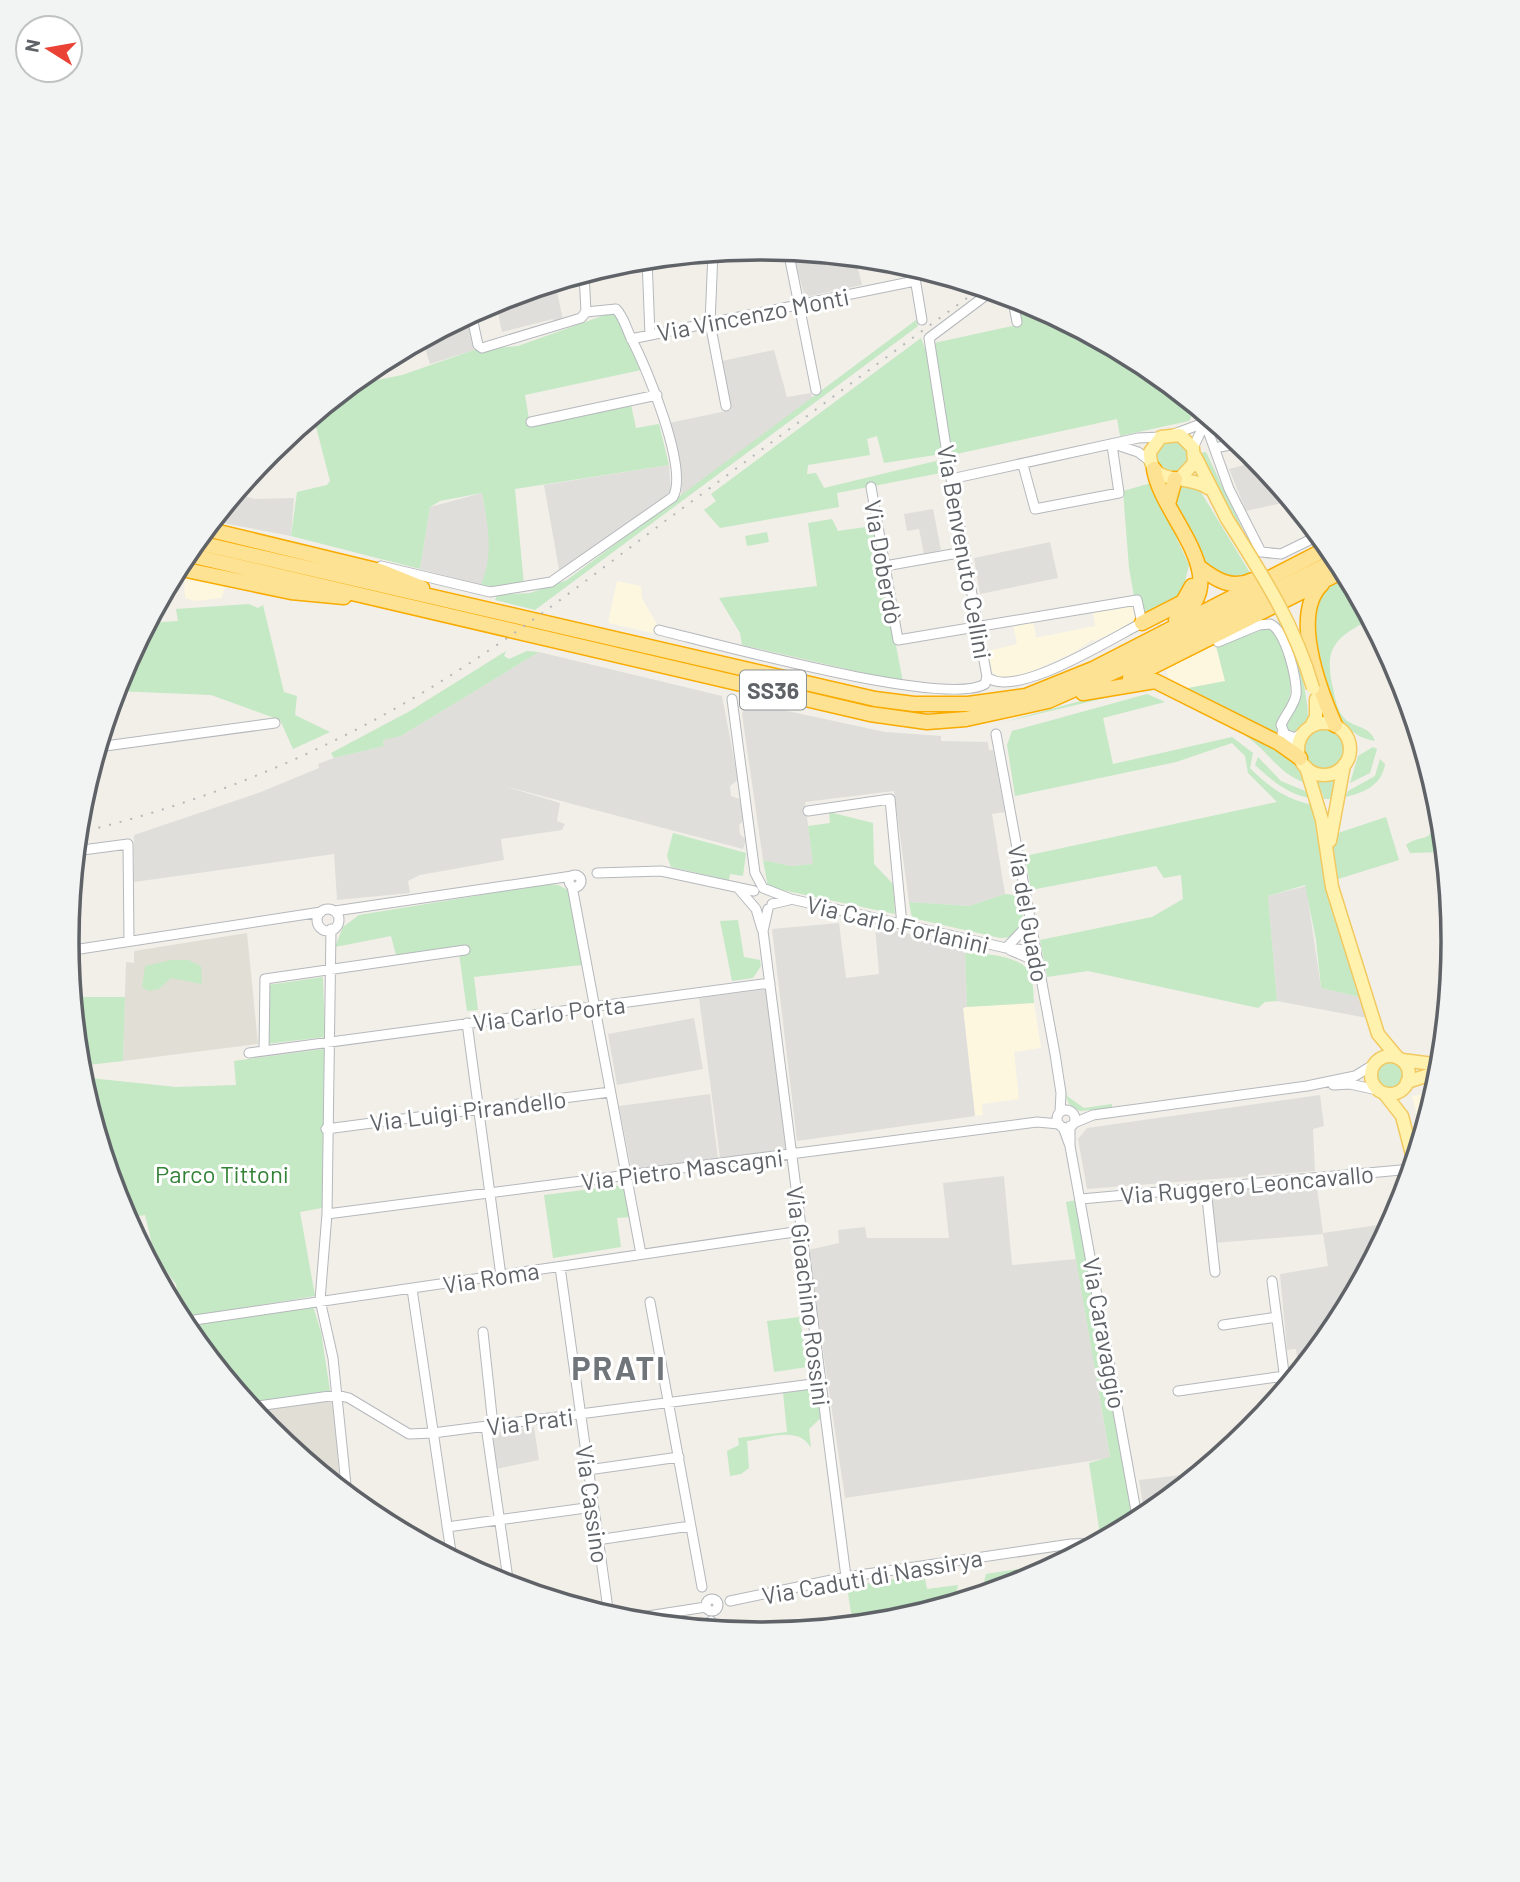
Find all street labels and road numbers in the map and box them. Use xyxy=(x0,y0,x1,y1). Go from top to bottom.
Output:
street label: Via Vincenzo Monti xyxy=(654,281,852,347)
street label: Via Benvenuto Cellini xyxy=(932,442,998,662)
street label: Via Doberdò xyxy=(859,498,909,626)
road number: SS36 xyxy=(740,670,806,710)
street label: Via del Guado xyxy=(1003,842,1055,984)
street label: Via Carlo Forlanini xyxy=(804,889,992,959)
street label: Via Carlo Porta xyxy=(471,989,627,1037)
street label: Via Luigi Pirandello xyxy=(368,1084,568,1136)
street label: Via Pietro Mascagni xyxy=(579,1142,785,1196)
street label: Via Ruggero Leoncavallo xyxy=(1119,1158,1375,1210)
street label: Via Gioachino Rossini xyxy=(781,1184,837,1408)
street label: Via Roma xyxy=(441,1255,541,1299)
street label: Via Caravaggio xyxy=(1077,1255,1133,1411)
street label: Via Prati xyxy=(485,1401,575,1441)
street label: Via Cassino xyxy=(570,1443,616,1565)
street label: Via Caduti di Nassirya xyxy=(759,1542,985,1610)

